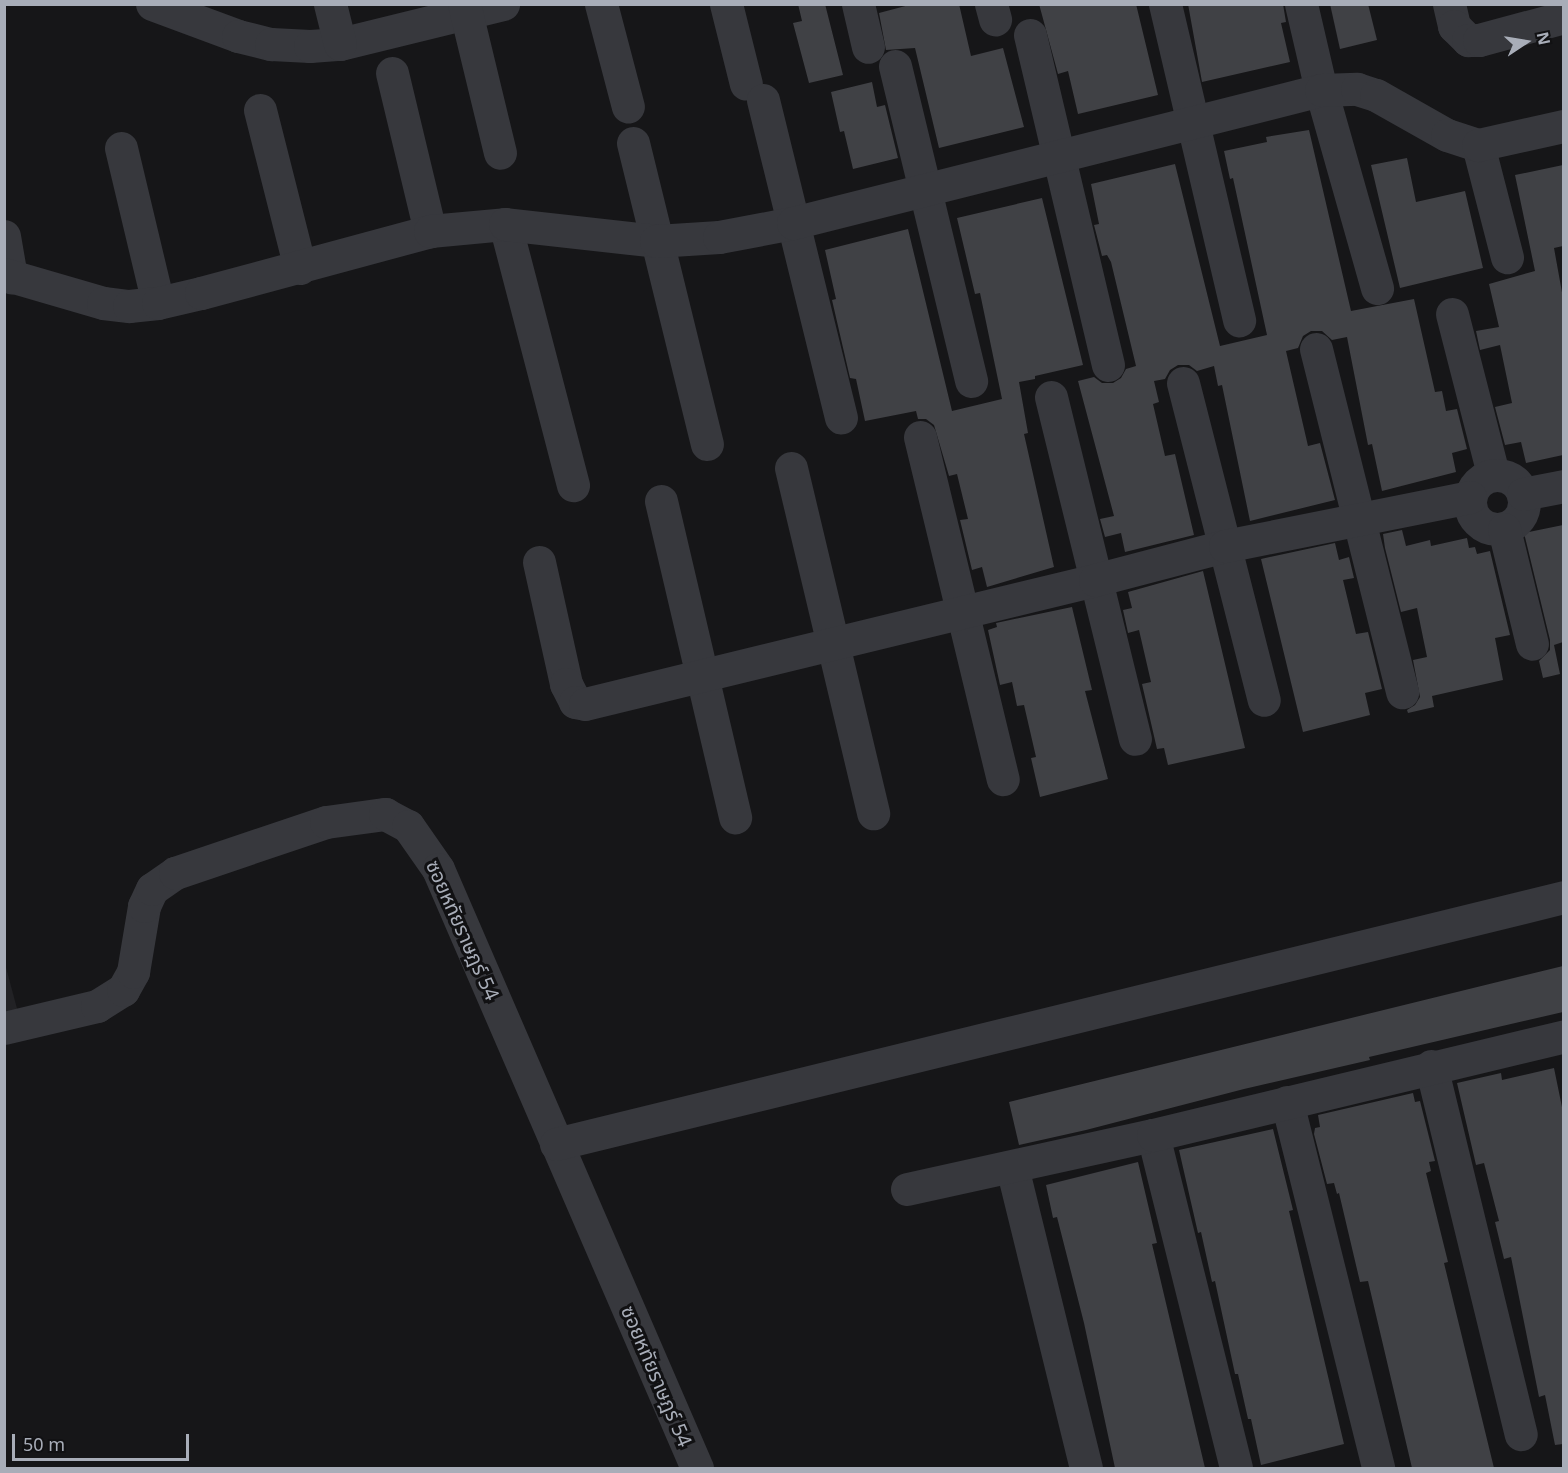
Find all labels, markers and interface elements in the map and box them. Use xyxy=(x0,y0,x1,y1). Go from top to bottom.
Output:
north arrow xyxy=(1496,12,1556,72)
text: N xyxy=(1531,30,1556,47)
street label: ซอยหทัยราษฎร์ 54 xyxy=(421,856,505,1004)
street label: ซอยหทัยราษฎร์ 54 xyxy=(616,1302,698,1450)
scale bar xyxy=(15,1422,192,1460)
text: 50 m xyxy=(23,1432,65,1456)

